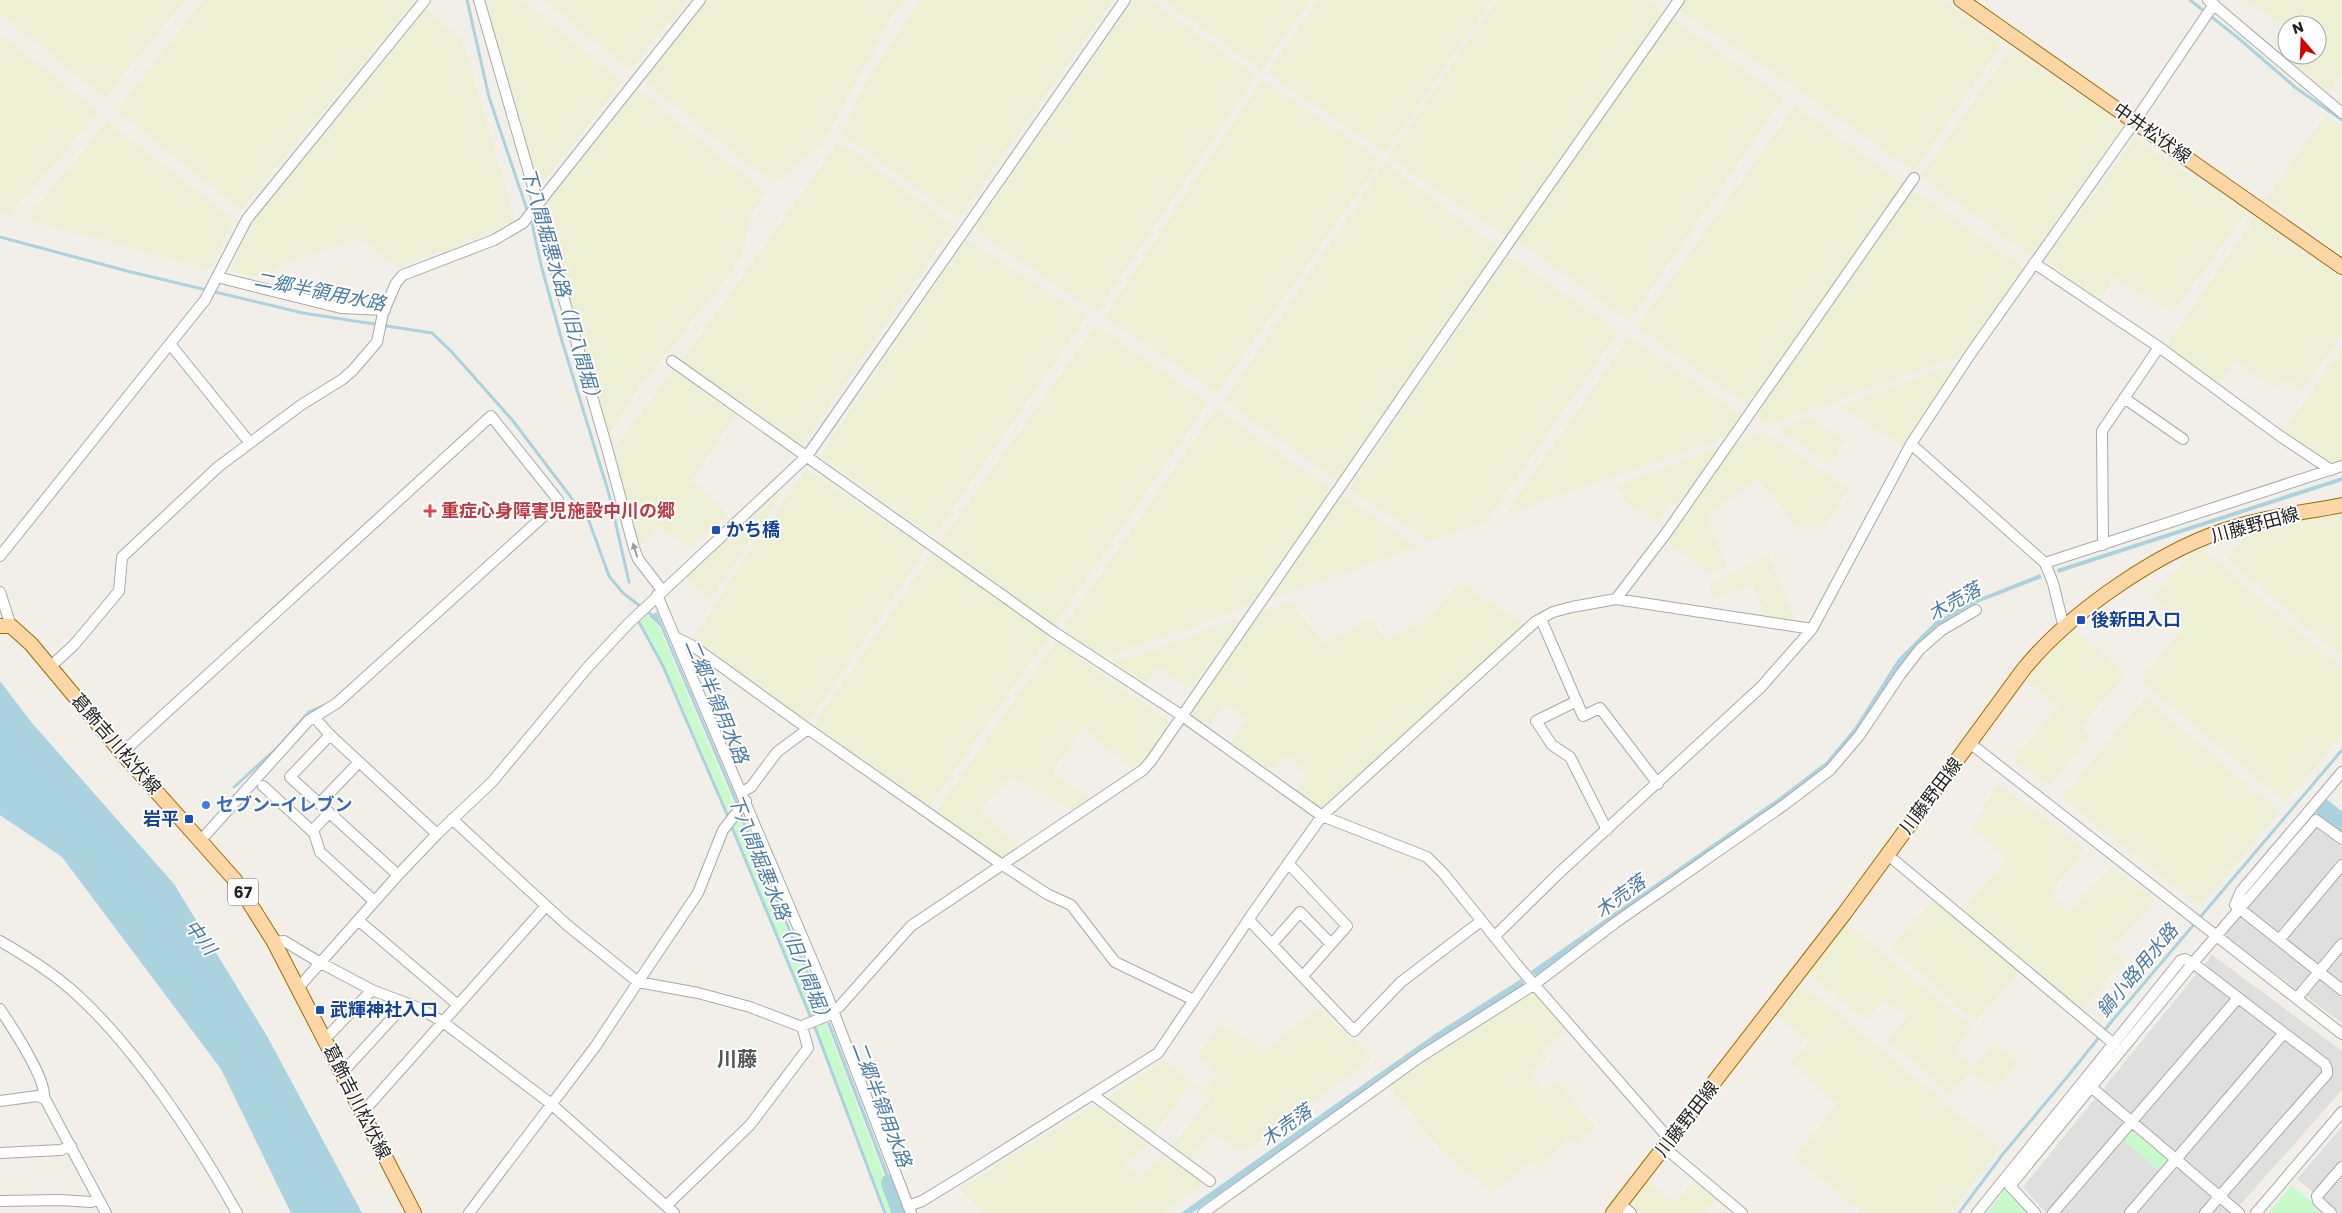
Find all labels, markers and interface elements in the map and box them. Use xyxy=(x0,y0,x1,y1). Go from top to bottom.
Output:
north arrow xyxy=(2277,15,2327,65)
text: N xyxy=(2290,17,2306,39)
street label: 中井松伏線 xyxy=(2108,97,2196,169)
water label: 下八間堀悪水路（旧八間堀） xyxy=(514,165,609,410)
water label: 二郷半領用水路 xyxy=(252,266,390,318)
place label: 重症心身障害児施設中川の郷 xyxy=(441,498,675,523)
street label: 川藤野田線 xyxy=(2208,501,2302,548)
marker: 重症心身障害児施設中川の郷 xyxy=(423,504,437,518)
place label: かち橋 xyxy=(726,517,780,542)
marker: かち橋 xyxy=(710,524,722,536)
one-way arrow xyxy=(631,543,639,558)
water label: 木売落 xyxy=(1923,574,1988,627)
place label: 後新田入口 xyxy=(2091,607,2181,632)
marker: 後新田入口 xyxy=(2075,614,2087,626)
water label: 二郷半領用水路 xyxy=(678,635,756,770)
street label: 葛飾吉川松伏線 xyxy=(66,688,167,799)
street label: 川藤野田線 xyxy=(1894,752,1968,839)
water label: 下八間堀悪水路（旧八間堀） xyxy=(722,791,839,1030)
place label: セブン-イレブン xyxy=(216,792,352,817)
marker: セブン-イレブン xyxy=(200,799,212,811)
place label: 岩平 xyxy=(143,806,179,831)
marker: 岩平 xyxy=(183,813,195,825)
water label: 木売落 xyxy=(1589,867,1654,924)
road number: 67 xyxy=(228,879,258,906)
water label: 中川 xyxy=(178,914,224,962)
water label: 鍋小路用水路 xyxy=(2090,916,2186,1023)
place label: 武輝神社入口 xyxy=(330,997,438,1022)
marker: 武輝神社入口 xyxy=(314,1004,326,1016)
water label: 二郷半領用水路 xyxy=(845,1037,919,1173)
street label: 葛飾吉川松伏線 xyxy=(318,1040,397,1164)
district label: 川藤 xyxy=(717,1045,757,1073)
street label: 川藤野田線 xyxy=(1649,1076,1724,1162)
water label: 木売落 xyxy=(1255,1096,1320,1153)

